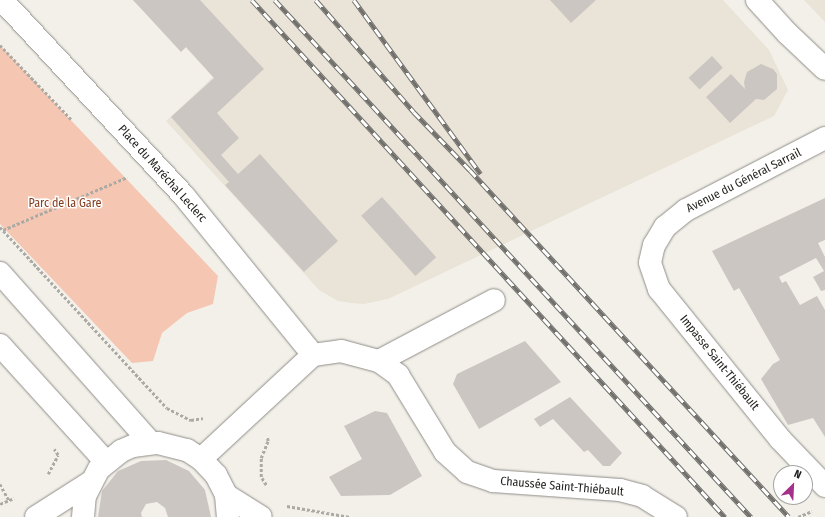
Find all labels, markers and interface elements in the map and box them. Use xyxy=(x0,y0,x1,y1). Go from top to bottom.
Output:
street label: Place du Maréchal Leclerc xyxy=(115,122,209,226)
street label: Avenue du Général Sarrail xyxy=(684,146,804,216)
park label: Parc de la Gare xyxy=(29,197,101,211)
street label: Impasse Saint-Thiébault xyxy=(676,313,762,413)
north arrow xyxy=(773,465,813,505)
text: N xyxy=(792,467,803,482)
street label: Chaussée Saint-Thiébault xyxy=(500,474,624,500)

